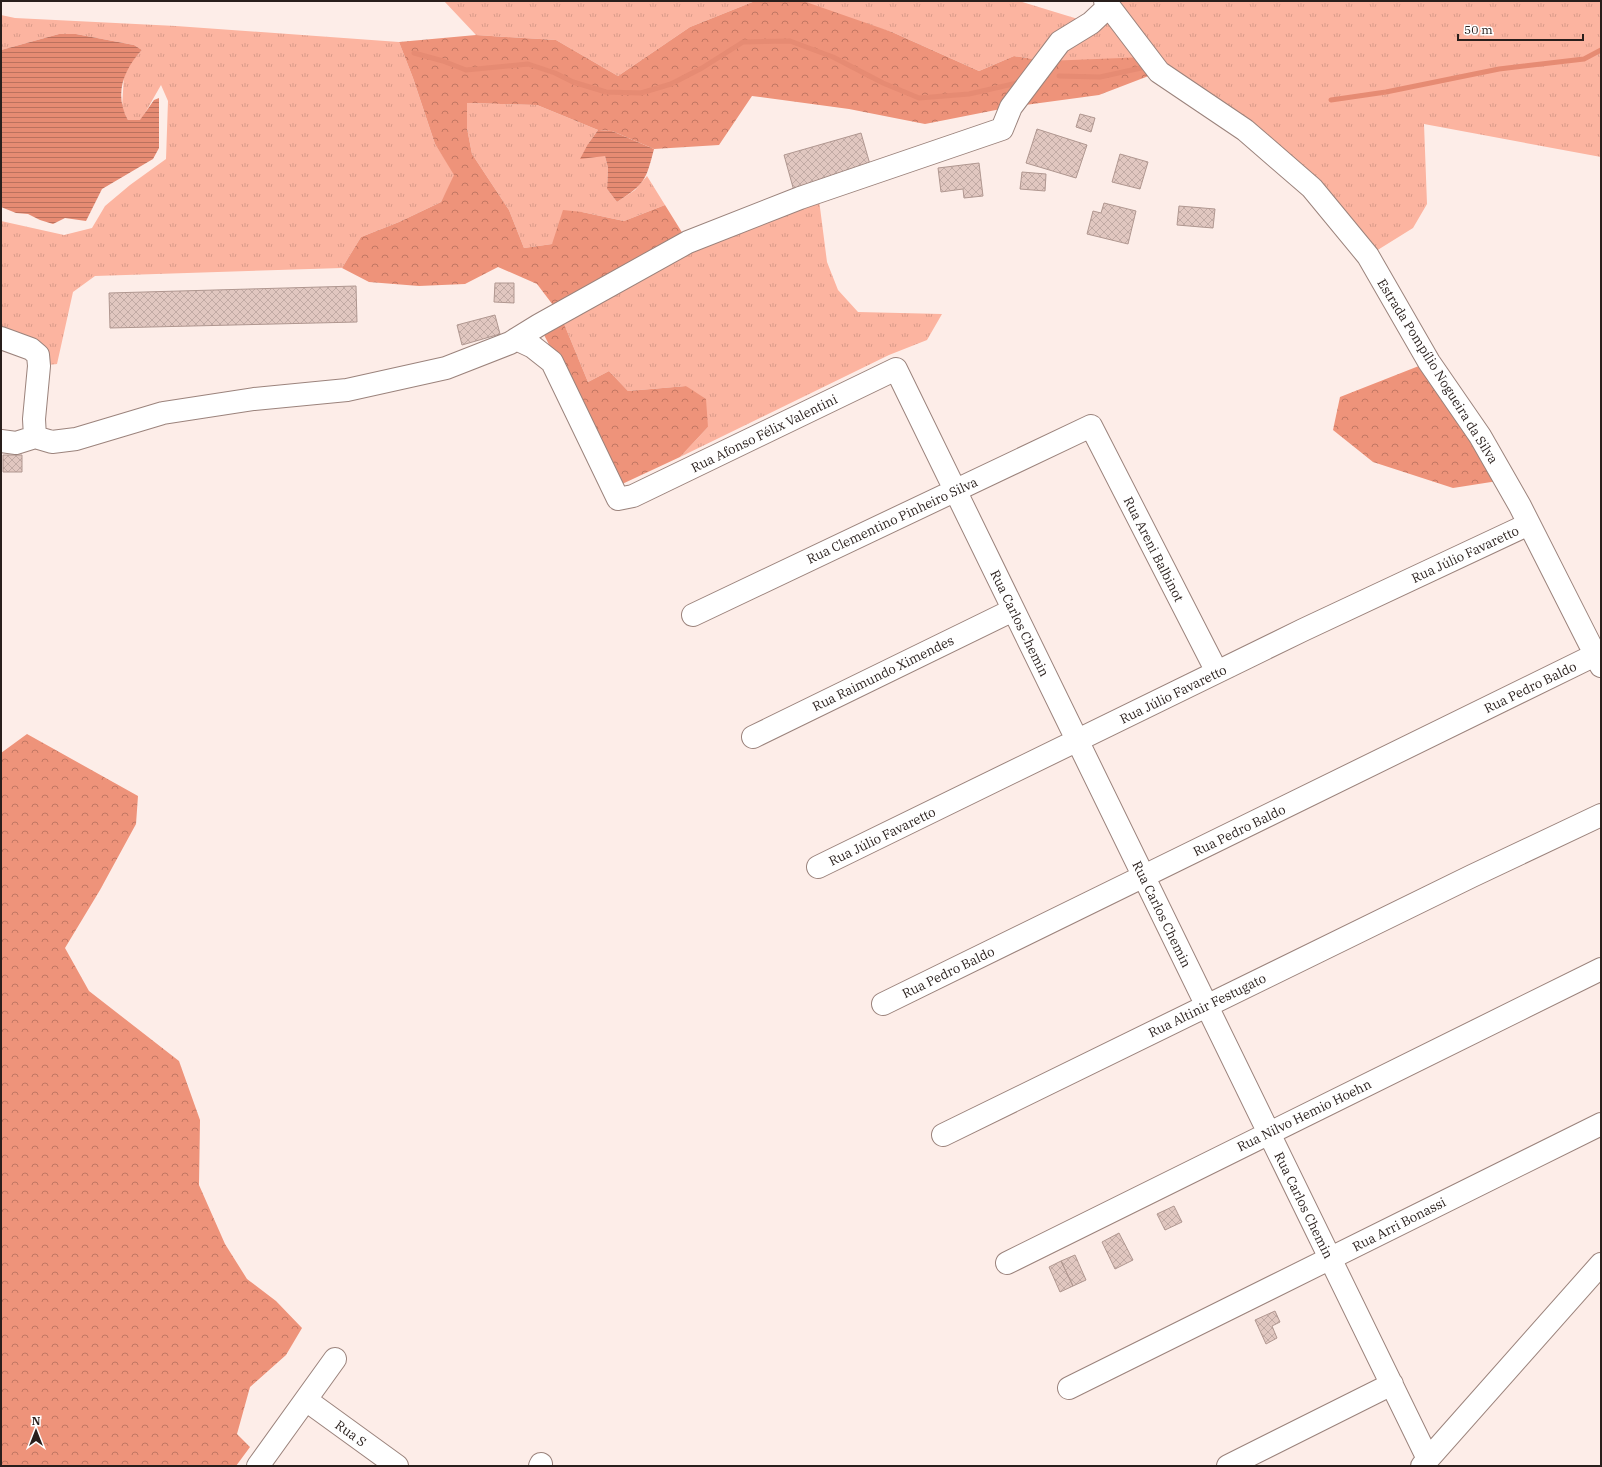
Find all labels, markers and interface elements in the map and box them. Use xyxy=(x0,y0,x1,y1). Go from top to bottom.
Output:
scale bar xyxy=(1458,16,1583,42)
text: 50 m xyxy=(1464,22,1493,37)
street label: Estrada Pompílio Nogueira da Silva xyxy=(1373,276,1502,467)
street label: Rua Afonso Félix Valentini xyxy=(688,391,840,476)
street label: Rua Clementino Pinheiro Silva xyxy=(804,473,980,568)
street label: Rua Areni Balbinot xyxy=(1120,494,1188,605)
street label: Rua Júlio Favaretto xyxy=(1409,522,1522,587)
street label: Rua Carlos Chemin xyxy=(986,567,1053,679)
street label: Rua Raimundo Ximendes xyxy=(810,632,957,715)
street label: Rua Pedro Baldo xyxy=(1481,658,1579,717)
street label: Rua Júlio Favaretto xyxy=(1117,661,1229,728)
street label: Rua Pedro Baldo xyxy=(1190,801,1288,860)
street label: Rua Júlio Favaretto xyxy=(826,803,938,870)
street label: Rua Carlos Chemin xyxy=(1128,858,1195,970)
street label: Rua Pedro Baldo xyxy=(899,943,997,1002)
street label: Rua Altinir Festugato xyxy=(1146,970,1269,1041)
street label: Rua Nilvo Hemio Hoehn xyxy=(1234,1076,1374,1155)
street label: Rua Carlos Chemin xyxy=(1270,1149,1337,1261)
street label: Rua Arri Bonassi xyxy=(1350,1194,1449,1255)
north arrow xyxy=(16,1411,56,1451)
text: N xyxy=(32,1414,41,1428)
street label: Rua S xyxy=(332,1416,370,1450)

